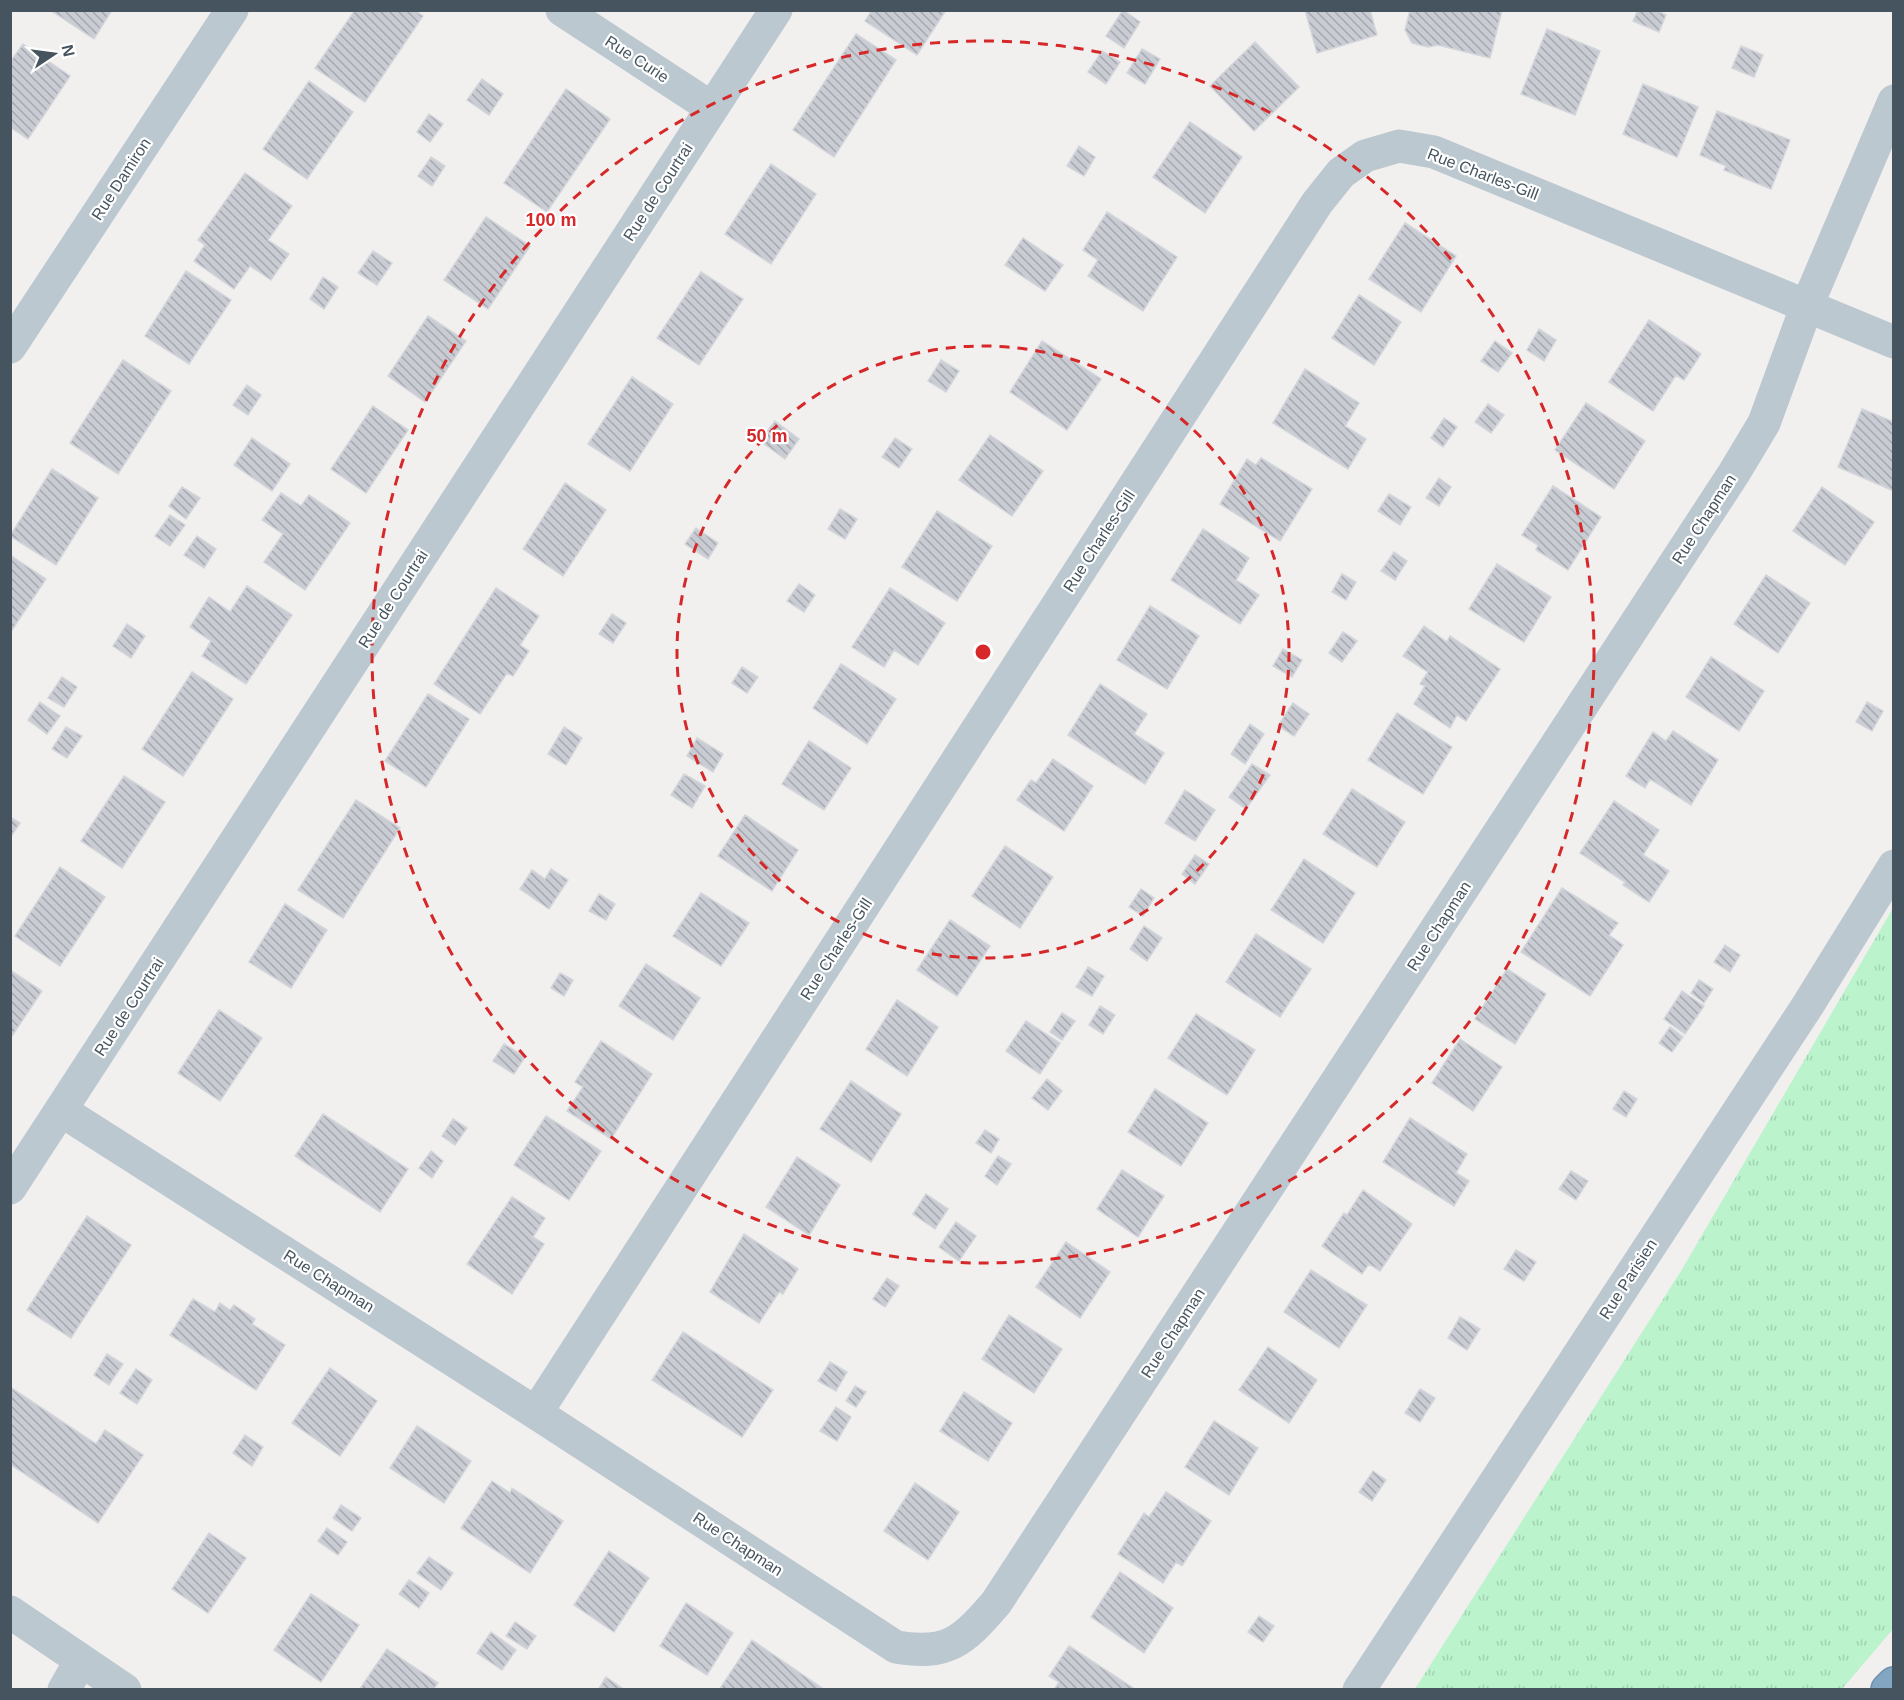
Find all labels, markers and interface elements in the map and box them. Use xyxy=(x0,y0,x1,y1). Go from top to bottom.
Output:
north arrow xyxy=(24,24,84,84)
street label: Rue Curie xyxy=(602,32,672,86)
text: N xyxy=(59,43,78,58)
street label: Rue Damiron xyxy=(88,135,154,223)
street label: Rue de Courtrai xyxy=(620,140,696,244)
street label: Rue Charles-Gill xyxy=(1425,145,1541,203)
text: 100 m xyxy=(525,210,577,230)
text: 50 m xyxy=(746,426,788,446)
street label: Rue Chapman xyxy=(1669,471,1739,567)
street label: Rue Charles-Gill xyxy=(1060,487,1138,595)
street label: Rue de Courtrai xyxy=(355,547,431,651)
centre of rings xyxy=(973,642,993,662)
street label: Rue Chapman xyxy=(1404,878,1474,974)
street label: Rue Charles-Gill xyxy=(797,895,875,1003)
street label: Rue de Courtrai xyxy=(91,955,167,1059)
street label: Rue Parisien xyxy=(1596,1236,1660,1322)
street label: Rue Chapman xyxy=(281,1246,377,1316)
street label: Rue Chapman xyxy=(1138,1285,1208,1381)
street label: Rue Chapman xyxy=(690,1509,786,1579)

